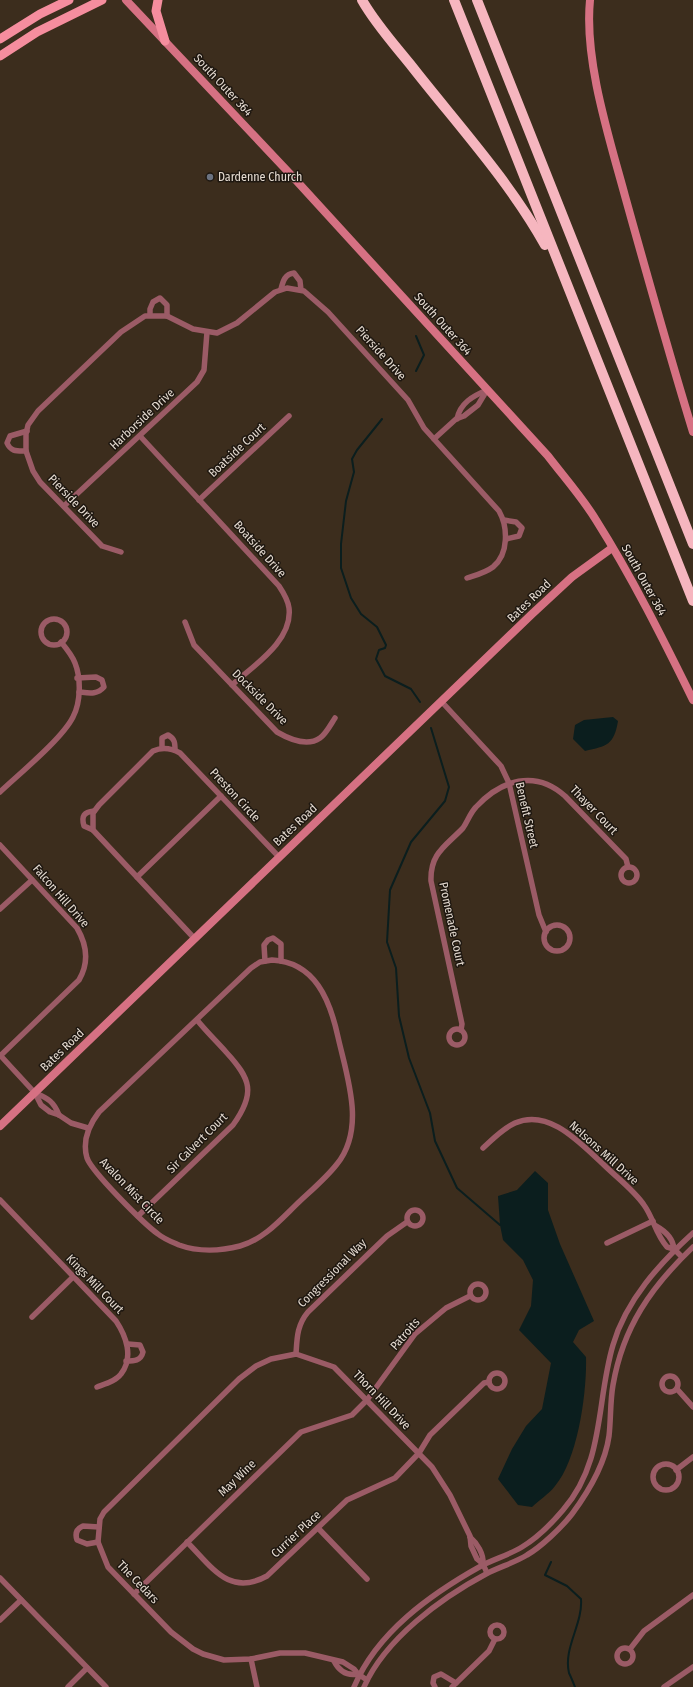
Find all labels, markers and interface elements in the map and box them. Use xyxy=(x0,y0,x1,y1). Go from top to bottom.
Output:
street label: South Outer 364 xyxy=(191,51,255,119)
place label: Dardenne Church xyxy=(218,170,302,184)
marker: Dardenne Church xyxy=(205,172,215,182)
street label: South Outer 364 xyxy=(411,290,475,358)
street label: Pierside Drive xyxy=(353,323,409,383)
street label: Harborside Drive xyxy=(107,386,177,452)
street label: Boatside Court xyxy=(206,420,268,480)
street label: Pierside Drive xyxy=(45,472,103,530)
street label: Boatside Drive xyxy=(231,518,289,580)
street label: South Outer 364 xyxy=(619,542,669,618)
street label: Bates Road xyxy=(504,577,554,625)
street label: Dockside Drive xyxy=(229,666,291,728)
street label: Preston Circle xyxy=(207,766,263,824)
street label: Benefit Street xyxy=(513,781,541,849)
street label: Thayer Court xyxy=(567,783,621,837)
street label: Bates Road xyxy=(270,801,320,849)
street label: Falcon Hill Drive xyxy=(30,862,92,930)
street label: Promenade Court xyxy=(436,881,468,967)
street label: Bates Road xyxy=(37,1026,87,1074)
street label: Sir Calvert Court xyxy=(164,1110,230,1176)
street label: Nelsons Mill Drive xyxy=(567,1118,642,1188)
street label: Avalon Mist Circle xyxy=(97,1155,167,1227)
street label: Congressional Way xyxy=(295,1235,370,1310)
street label: Kings Mill Court xyxy=(63,1252,127,1316)
street label: Patroits xyxy=(387,1315,423,1353)
street label: Thorn Hill Drive xyxy=(350,1368,414,1432)
street label: May Wine xyxy=(215,1457,259,1499)
street label: Currier Place xyxy=(268,1508,324,1560)
street label: The Cedars xyxy=(114,1558,162,1606)

